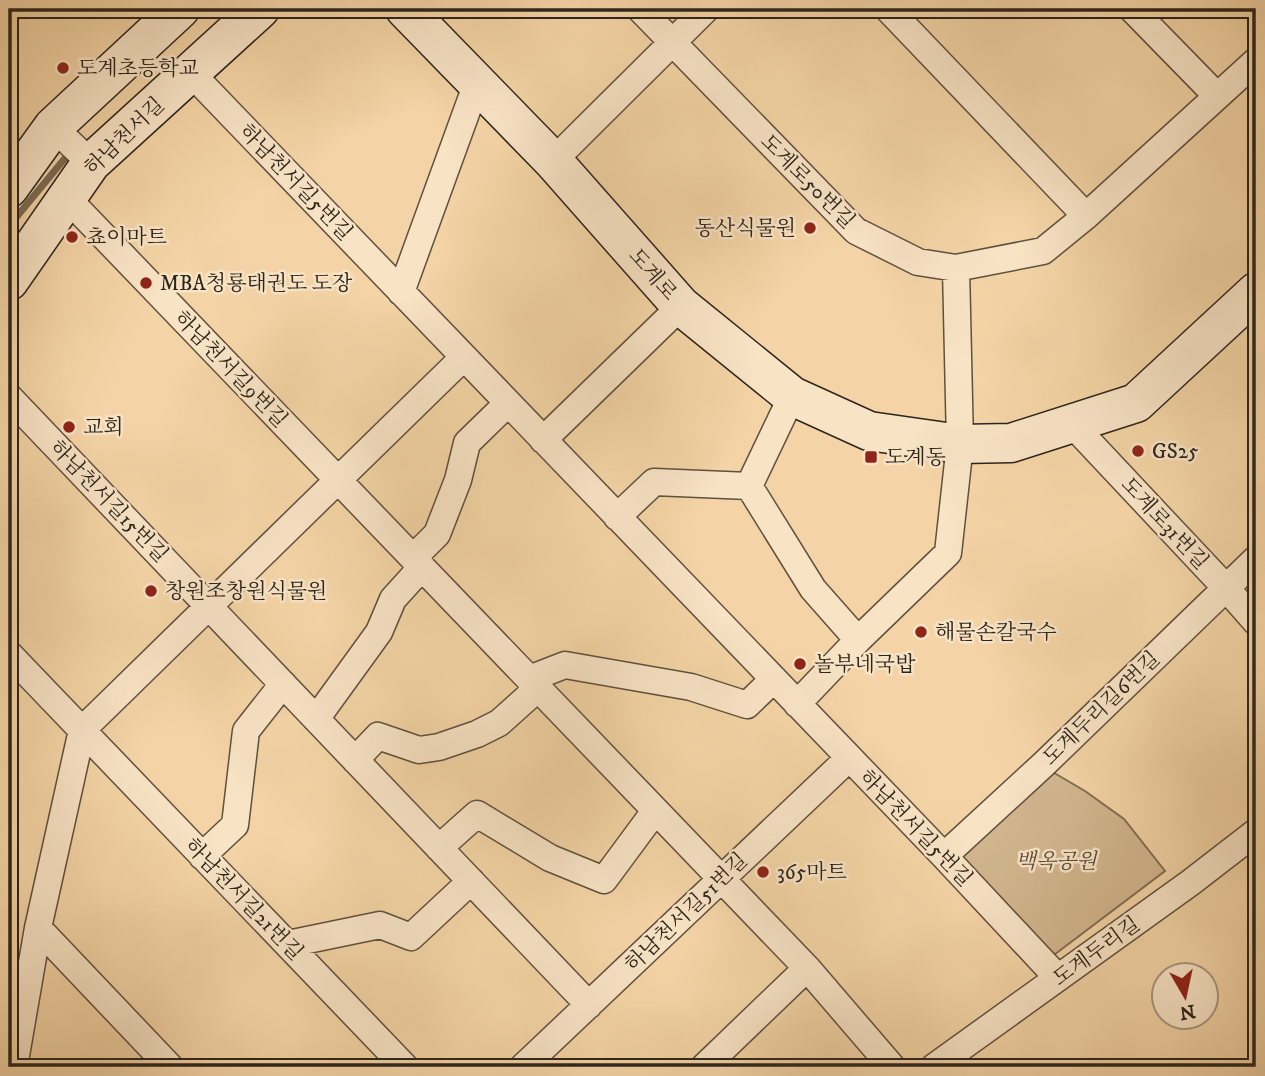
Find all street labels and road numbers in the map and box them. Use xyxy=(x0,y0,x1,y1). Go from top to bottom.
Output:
street label: 하남천서길 xyxy=(79,92,170,181)
street label: 하남천서길5번길 xyxy=(233,119,358,247)
street label: 도계로50번길 xyxy=(755,129,860,234)
street label: 도계로 xyxy=(622,243,682,306)
street label: 하남천서길9번길 xyxy=(168,306,293,434)
street label: 하남천서길15번길 xyxy=(43,435,173,568)
street label: 도계로31번길 xyxy=(1115,472,1214,575)
street label: 도계두리길6번길 xyxy=(1038,646,1166,771)
street label: 하남천서길5번길 xyxy=(853,765,978,893)
street label: 하남천서길21번길 xyxy=(178,833,308,966)
street label: 하남천서길51번길 xyxy=(620,848,753,978)
street label: 도계두리길 xyxy=(1048,911,1145,992)

